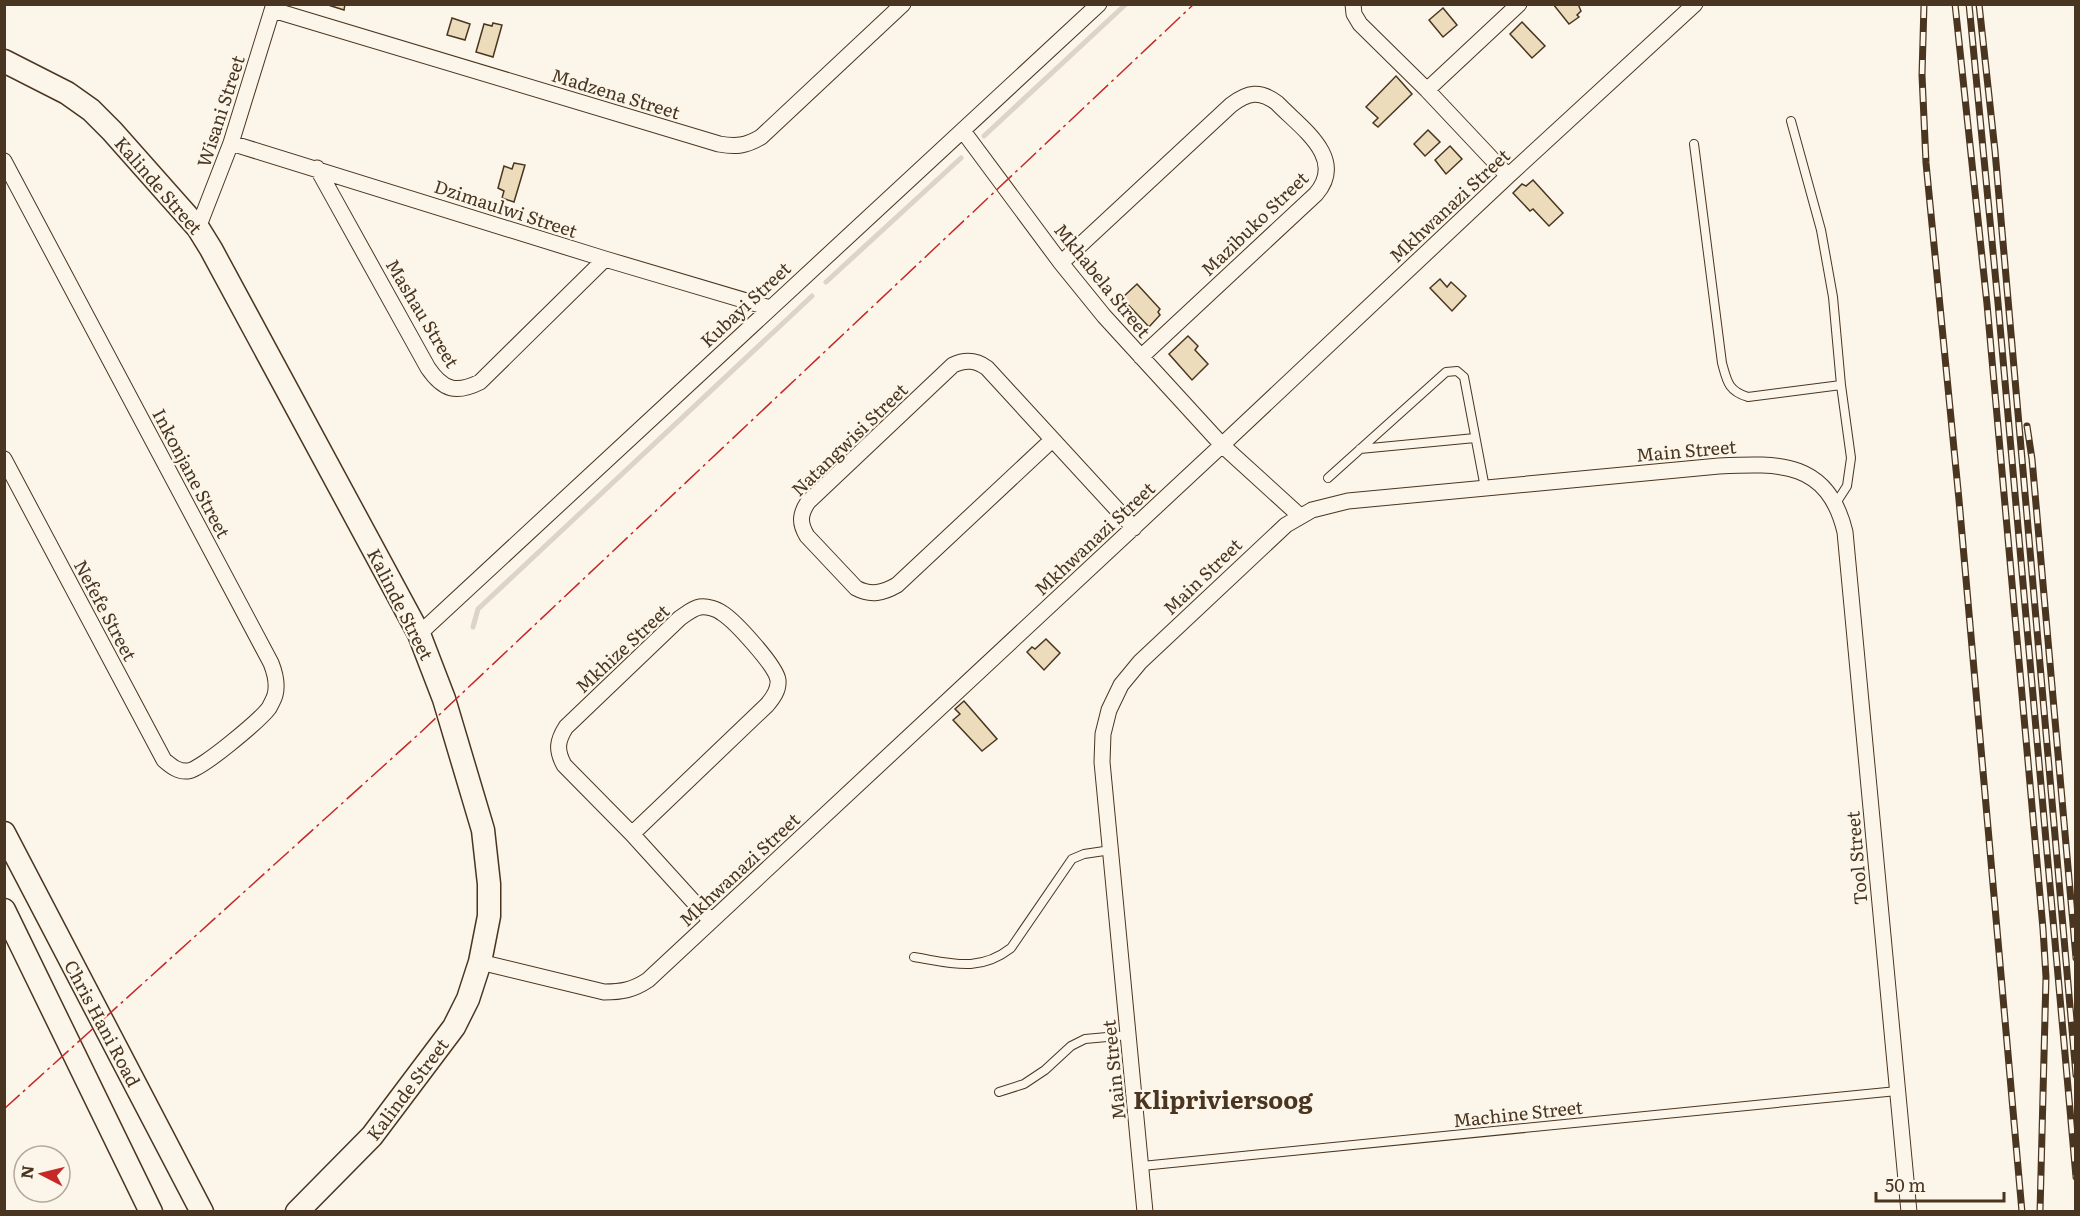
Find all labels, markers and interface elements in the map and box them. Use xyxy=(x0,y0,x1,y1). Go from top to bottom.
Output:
street label: Wisani Street xyxy=(189,51,251,170)
street label: Madzena Street xyxy=(548,61,684,126)
street label: Kalinde Street xyxy=(109,130,210,240)
street label: Mkhwanazi Street xyxy=(1383,141,1516,268)
street label: Mazibuko Street xyxy=(1194,164,1314,281)
street label: Dzimaulwi Street xyxy=(431,172,582,244)
street label: Mkhabela Street xyxy=(1048,217,1158,344)
street label: Mashau Street xyxy=(380,253,467,373)
street label: Kubayi Street xyxy=(694,254,797,353)
street label: Natangwisi Street xyxy=(785,376,914,502)
street label: Inkonjane Street xyxy=(146,403,238,543)
street label: Main Street xyxy=(1635,432,1738,468)
street label: Mkhwanazi Street xyxy=(1028,474,1161,601)
street label: Main Street xyxy=(1157,531,1248,621)
street label: Kalinde Street xyxy=(361,543,441,665)
street label: Nefefe Street xyxy=(68,555,144,666)
street label: Mkhize Street xyxy=(569,597,675,699)
street label: Mkhwanazi Street xyxy=(673,805,806,932)
street label: Tool Street xyxy=(1838,809,1874,906)
street label: Chris Hani Road xyxy=(58,955,148,1091)
street label: Main Street xyxy=(1094,1018,1132,1121)
street label: Kalinde Street xyxy=(359,1032,455,1146)
district label: Klipriviersoog xyxy=(1133,1081,1313,1116)
street label: Machine Street xyxy=(1452,1093,1585,1133)
north arrow xyxy=(12,1144,72,1204)
text: N xyxy=(13,1164,39,1180)
scale bar xyxy=(1876,1165,2004,1203)
text: 50 m xyxy=(1885,1171,1926,1198)

